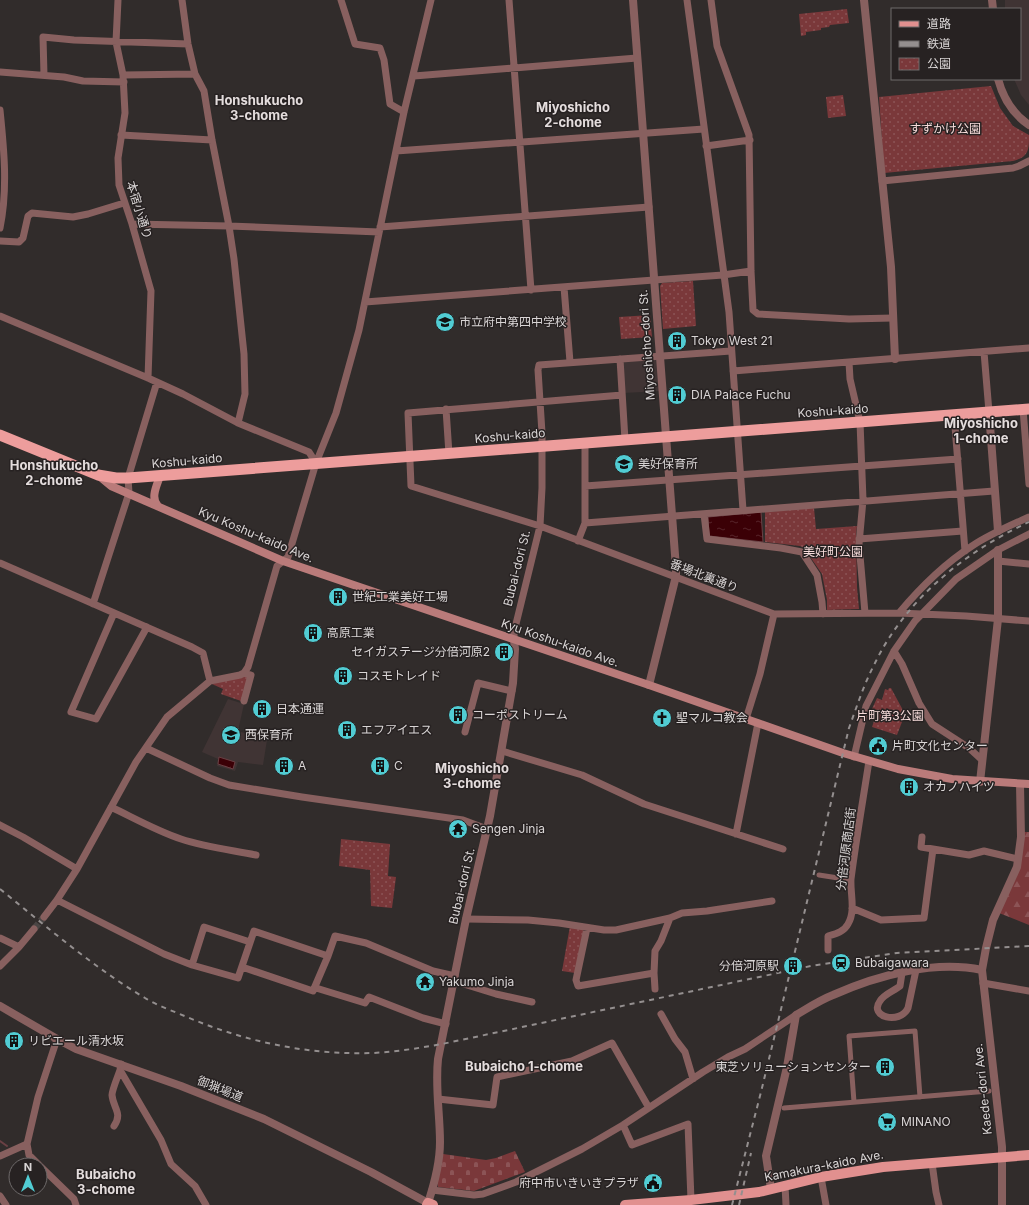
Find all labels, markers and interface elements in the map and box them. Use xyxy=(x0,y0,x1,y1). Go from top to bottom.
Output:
legend xyxy=(891,8,1021,80)
text: 道路 xyxy=(927,16,951,31)
text: 鉄道 xyxy=(927,36,951,51)
text: 公園 xyxy=(927,56,951,71)
district label: Honshukucho 3-chome xyxy=(215,92,303,123)
district label: Miyoshicho 2-chome xyxy=(536,99,610,130)
park label: すずかけ公園 xyxy=(909,121,981,136)
street label: 本宿小通り xyxy=(124,179,155,241)
street label: Miyoshicho-dori St. xyxy=(635,289,658,401)
school or university icon: 市立府中第四中学校 xyxy=(434,311,456,333)
place label: 市立府中第四中学校 xyxy=(459,314,567,329)
building icon: Tokyo West 21 xyxy=(666,330,688,352)
place label: Tokyo West 21 xyxy=(691,333,773,348)
building icon: DIA Palace Fuchu xyxy=(666,384,688,406)
place label: DIA Palace Fuchu xyxy=(691,387,791,402)
street label: Koshu-kaido xyxy=(797,401,869,420)
district label: Miyoshicho 1-chome xyxy=(944,415,1018,446)
street label: Koshu-kaido xyxy=(474,425,546,446)
street label: Koshu-kaido xyxy=(151,450,223,471)
school or university icon: 美好保育所 xyxy=(613,453,635,475)
place label: 美好保育所 xyxy=(638,456,698,471)
district label: Honshukucho 2-chome xyxy=(10,457,98,488)
street label: Kyu Koshu-kaido Ave. xyxy=(196,503,316,566)
street label: Bubai-dori St. xyxy=(500,528,533,608)
park label: 美好町公園 xyxy=(803,544,863,559)
street label: 番場北裏通り xyxy=(668,556,740,595)
building icon: 世紀工業美好工場 xyxy=(327,586,349,608)
place label: 世紀工業美好工場 xyxy=(352,589,448,604)
street label: Kyu Koshu-kaido Ave. xyxy=(499,615,621,670)
building icon: 高原工業 xyxy=(302,622,324,644)
place label: 高原工業 xyxy=(327,625,375,640)
building icon: セイガステージ分倍河原2 xyxy=(493,641,515,663)
place label: セイガステージ分倍河原2 xyxy=(351,644,490,659)
building icon: コスモトレイド xyxy=(332,665,354,687)
place label: コスモトレイド xyxy=(357,668,441,683)
building icon: 日本通運 xyxy=(251,698,273,720)
place label: 日本通運 xyxy=(276,701,324,716)
building icon: コーポストリーム xyxy=(447,704,469,726)
place label: コーポストリーム xyxy=(472,707,568,722)
church icon: 聖マルコ教会 xyxy=(651,707,673,729)
park label: 片町第3公園 xyxy=(856,708,924,723)
place label: 聖マルコ教会 xyxy=(676,710,748,725)
building icon: エフアイエス xyxy=(336,719,358,741)
place label: エフアイエス xyxy=(361,722,432,737)
school or university icon: 西保育所 xyxy=(220,724,242,746)
place label: 西保育所 xyxy=(245,727,293,742)
public building icon: 片町文化センター xyxy=(867,735,889,757)
place label: 片町文化センター xyxy=(892,738,988,753)
building icon: A xyxy=(273,755,295,777)
building icon: C xyxy=(369,755,391,777)
place label: A xyxy=(298,758,306,773)
place label: C xyxy=(394,758,403,773)
district label: Miyoshicho 3-chome xyxy=(435,760,509,791)
building icon: オカノハイツ xyxy=(898,776,920,798)
place label: オカノハイツ xyxy=(923,779,995,794)
street label: 分倍河原商店街 xyxy=(833,806,858,892)
temple icon: Sengen Jinja xyxy=(447,818,469,840)
place label: Sengen Jinja xyxy=(472,821,545,836)
street label: Bubai-dori St. xyxy=(445,846,478,926)
station icon: Bubaigawara xyxy=(830,952,852,974)
building icon: 分倍河原駅 xyxy=(782,955,804,977)
place label: Bubaigawara xyxy=(855,955,929,970)
place label: 分倍河原駅 xyxy=(719,958,779,973)
temple icon: Yakumo Jinja xyxy=(414,971,436,993)
place label: Yakumo Jinja xyxy=(439,974,514,989)
building icon: リビエール清水坂 xyxy=(3,1030,25,1052)
place label: リビエール清水坂 xyxy=(28,1033,124,1048)
street label: Kaede-dori Ave. xyxy=(970,1043,995,1135)
building icon: 東芝ソリューションセンター xyxy=(874,1056,896,1078)
district label: Bubaicho 1-chome xyxy=(465,1058,583,1074)
place label: 東芝ソリューションセンター xyxy=(715,1059,871,1074)
street label: 御猟場道 xyxy=(195,1073,245,1104)
supermarket icon: MINANO xyxy=(876,1111,898,1133)
place label: MINANO xyxy=(901,1114,951,1129)
street label: Kamakura-kaido Ave. xyxy=(763,1147,885,1184)
north arrow xyxy=(8,1157,48,1197)
text: N xyxy=(24,1160,32,1174)
district label: Bubaicho 3-chome xyxy=(76,1166,136,1197)
public building icon: 府中市いきいきプラザ xyxy=(642,1172,664,1194)
place label: 府中市いきいきプラザ xyxy=(519,1175,639,1190)

